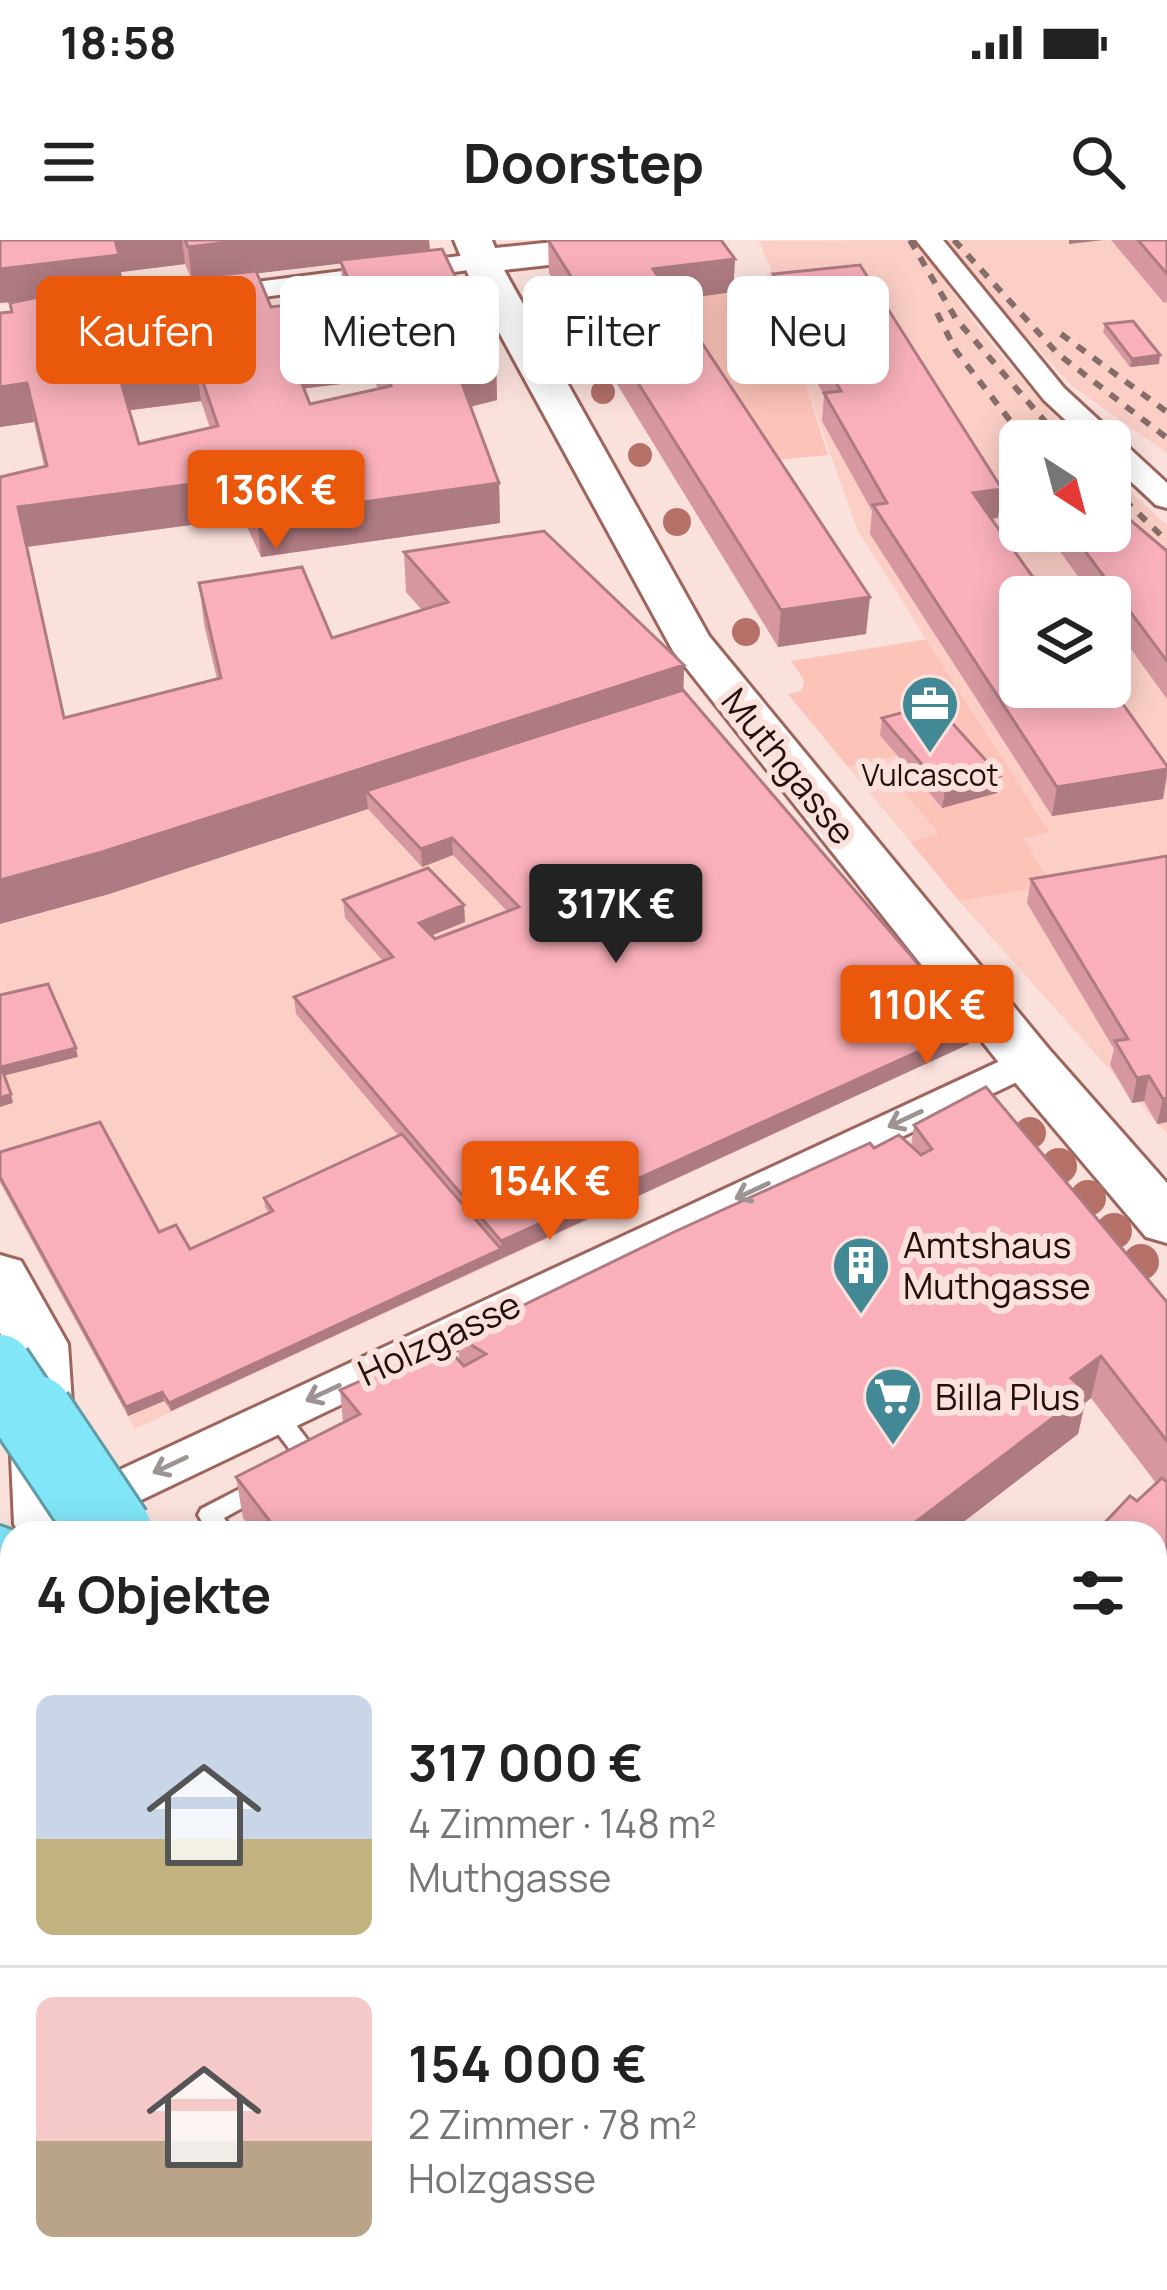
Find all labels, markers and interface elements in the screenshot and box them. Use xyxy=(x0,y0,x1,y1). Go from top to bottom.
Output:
text: 18:58 xyxy=(60,11,177,73)
text: Doorstep xyxy=(463,125,704,199)
icon: menu xyxy=(36,129,102,195)
icon: search xyxy=(1065,129,1131,195)
chip: Kaufen xyxy=(36,276,256,384)
chip: Mieten xyxy=(280,276,499,384)
chip: Filter xyxy=(523,276,703,384)
chip: Neu xyxy=(727,276,889,384)
north arrow xyxy=(999,420,1131,552)
map controls xyxy=(999,420,1131,708)
pin: 136K € xyxy=(178,450,374,552)
text: 136K € xyxy=(215,462,337,516)
button: layers xyxy=(999,576,1131,708)
office icon: Vulcascot xyxy=(899,673,961,755)
street label: Muthgasse xyxy=(711,678,867,854)
place label: Vulcascot xyxy=(862,754,998,795)
pin: 317K € xyxy=(518,864,714,966)
text: 317K € xyxy=(556,876,676,930)
pin: 110K € xyxy=(829,965,1025,1067)
text: 110K € xyxy=(868,977,986,1031)
one-way arrow xyxy=(887,1109,923,1131)
pin: 154K € xyxy=(452,1141,648,1243)
text: 154K € xyxy=(489,1153,611,1207)
one-way arrow xyxy=(735,1181,771,1203)
place label: Amtshaus Muthgasse xyxy=(903,1220,1091,1310)
building icon: Amtshaus Muthgasse xyxy=(830,1234,892,1316)
street label: Holzgasse xyxy=(350,1279,528,1397)
supermarket icon: Billa Plus xyxy=(862,1365,924,1447)
place label: Billa Plus xyxy=(935,1372,1080,1421)
one-way arrow xyxy=(306,1383,342,1405)
one-way arrow xyxy=(153,1455,189,1477)
text: 4 Objekte xyxy=(36,1559,271,1628)
icon: filters xyxy=(1065,1560,1131,1626)
text: 317 000 € xyxy=(408,1727,643,1796)
icon: home xyxy=(132,1743,276,1887)
text: 4 Zimmer · 148 m² xyxy=(408,1796,716,1850)
text: Muthgasse xyxy=(408,1850,611,1904)
text: 154 000 € xyxy=(408,2028,647,2097)
icon: home xyxy=(132,2045,276,2189)
text: 2 Zimmer · 78 m² xyxy=(408,2097,697,2151)
text: Holzgasse xyxy=(408,2151,596,2205)

